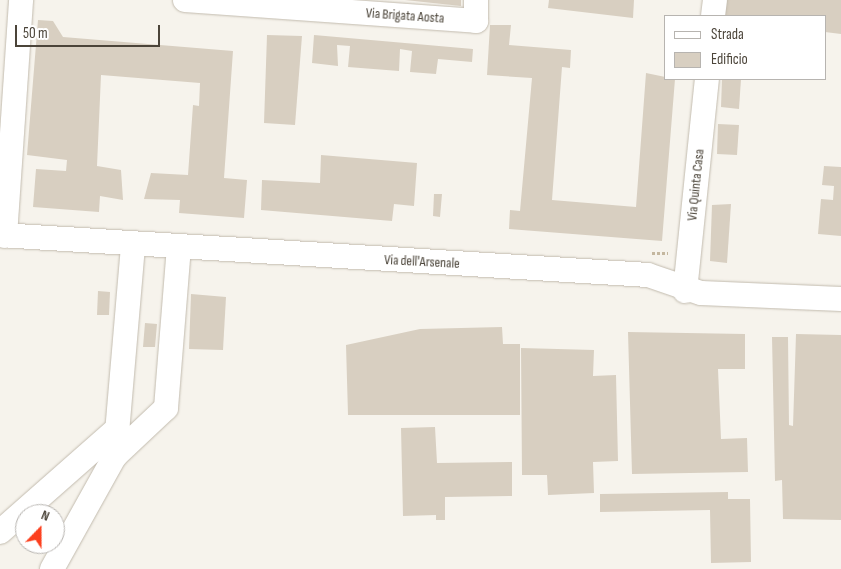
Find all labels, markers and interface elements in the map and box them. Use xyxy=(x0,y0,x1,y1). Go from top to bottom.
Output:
street label: Via Brigata Aosta xyxy=(365,5,445,27)
scale bar xyxy=(18,15,162,47)
legend xyxy=(664,15,826,80)
text: 50 m xyxy=(23,24,48,43)
text: Strada xyxy=(711,25,744,44)
text: Edificio xyxy=(711,50,748,69)
street label: Via Quinta Casa xyxy=(684,148,708,222)
street label: Via dell'Arsenale xyxy=(384,252,460,272)
north arrow xyxy=(15,504,65,554)
text: N xyxy=(39,506,52,525)

